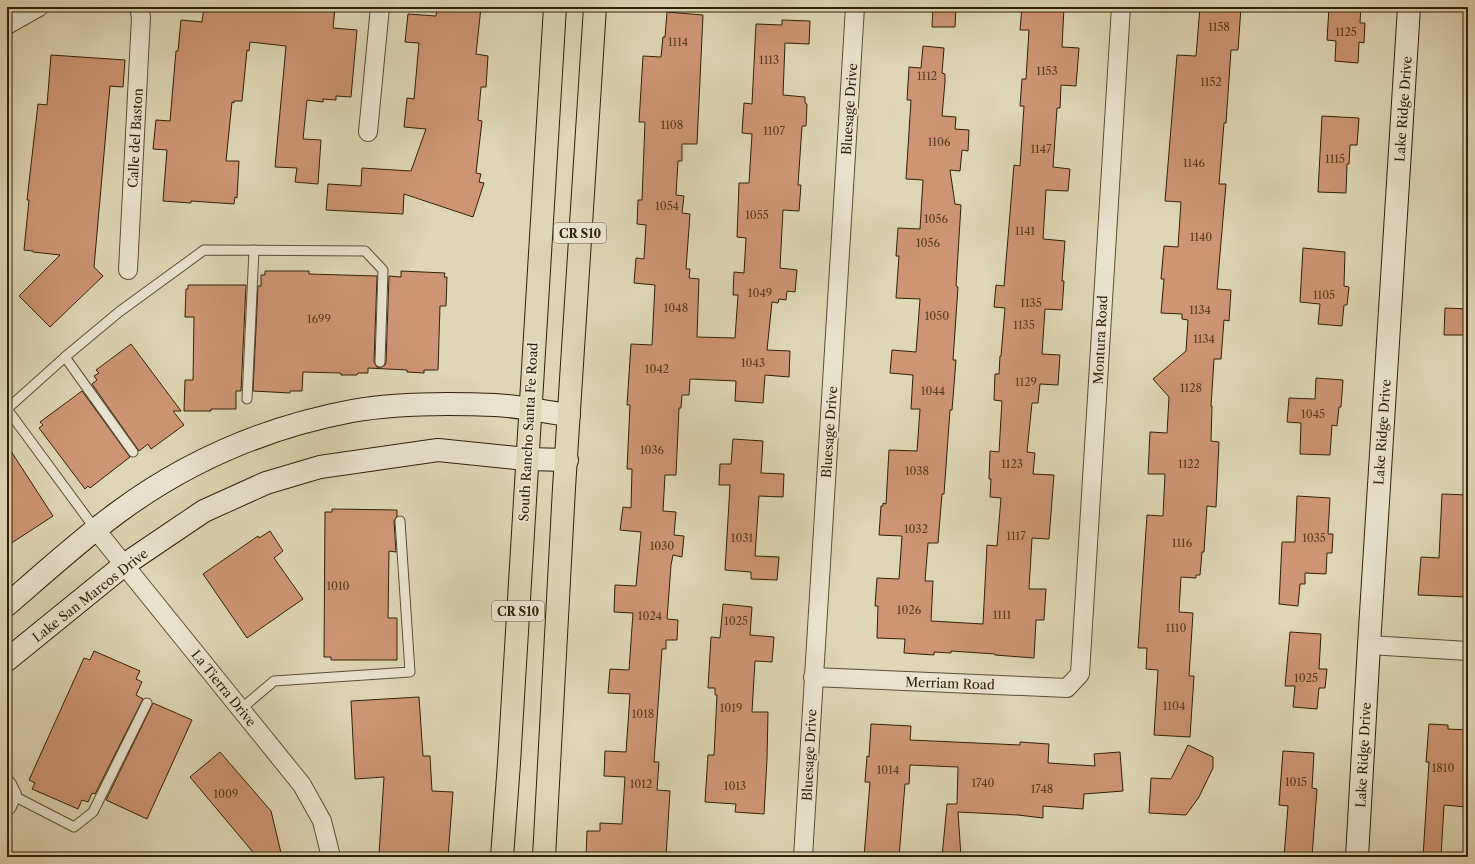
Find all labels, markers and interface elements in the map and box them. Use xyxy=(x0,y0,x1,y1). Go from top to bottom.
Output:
house number: 1158 xyxy=(1208,20,1230,34)
house number: 1125 xyxy=(1335,25,1357,39)
house number: 1114 xyxy=(668,35,688,49)
house number: 1113 xyxy=(759,53,779,67)
street label: Lake Ridge Drive xyxy=(1391,56,1415,162)
street label: Bluesage Drive xyxy=(838,63,860,155)
house number: 1153 xyxy=(1036,64,1058,78)
house number: 1112 xyxy=(917,69,937,83)
house number: 1152 xyxy=(1200,75,1222,89)
street label: Calle del Baston xyxy=(124,88,146,188)
house number: 1108 xyxy=(661,118,683,132)
house number: 1107 xyxy=(763,124,785,138)
house number: 1106 xyxy=(928,135,951,149)
house number: 1147 xyxy=(1030,142,1052,156)
house number: 1115 xyxy=(1325,152,1345,166)
house number: 1146 xyxy=(1183,156,1206,170)
house number: 1054 xyxy=(655,199,679,213)
house number: 1055 xyxy=(745,208,769,222)
house number: 1056 xyxy=(924,212,949,226)
road number: CR S10 xyxy=(554,223,606,243)
house number: 1141 xyxy=(1015,224,1035,238)
house number: 1140 xyxy=(1190,230,1212,244)
house number: 1056 xyxy=(916,236,941,250)
house number: 1049 xyxy=(748,286,772,300)
house number: 1105 xyxy=(1313,288,1335,302)
street label: Montura Road xyxy=(1090,295,1110,385)
house number: 1135 xyxy=(1020,296,1042,310)
house number: 1048 xyxy=(664,301,688,315)
house number: 1134 xyxy=(1189,303,1211,317)
house number: 1050 xyxy=(925,309,949,323)
house number: 1699 xyxy=(307,312,331,326)
house number: 1135 xyxy=(1013,318,1035,332)
house number: 1134 xyxy=(1193,332,1215,346)
street label: South Rancho Santa Fe Road xyxy=(515,342,541,522)
house number: 1043 xyxy=(741,356,765,370)
house number: 1042 xyxy=(645,362,669,376)
house number: 1129 xyxy=(1015,375,1037,389)
street label: Lake Ridge Drive xyxy=(1370,379,1394,485)
house number: 1128 xyxy=(1180,381,1202,395)
house number: 1044 xyxy=(921,384,945,398)
street label: Bluesage Drive xyxy=(818,386,840,478)
house number: 1045 xyxy=(1301,407,1325,421)
house number: 1036 xyxy=(640,443,665,457)
house number: 1123 xyxy=(1001,457,1023,471)
house number: 1122 xyxy=(1178,457,1200,471)
house number: 1038 xyxy=(905,464,929,478)
house number: 1032 xyxy=(904,522,928,536)
house number: 1117 xyxy=(1006,529,1026,543)
house number: 1031 xyxy=(731,531,754,545)
house number: 1035 xyxy=(1302,531,1326,545)
house number: 1116 xyxy=(1172,536,1193,550)
house number: 1030 xyxy=(650,539,674,553)
street label: Lake San Marcos Drive xyxy=(29,545,151,645)
house number: 1010 xyxy=(326,579,350,593)
road number: CR S10 xyxy=(492,601,544,621)
house number: 1026 xyxy=(897,603,922,617)
house number: 1111 xyxy=(993,608,1012,622)
house number: 1024 xyxy=(638,609,662,623)
house number: 1025 xyxy=(724,614,748,628)
house number: 1110 xyxy=(1166,621,1186,635)
street label: La Tierra Drive xyxy=(188,646,260,730)
house number: 1025 xyxy=(1294,671,1318,685)
street label: Merriam Road xyxy=(905,673,995,693)
house number: 1104 xyxy=(1163,699,1185,713)
house number: 1019 xyxy=(720,701,742,715)
street label: Lake Ridge Drive xyxy=(1352,702,1374,808)
house number: 1018 xyxy=(632,707,654,721)
street label: Bluesage Drive xyxy=(799,709,819,801)
house number: 1810 xyxy=(1432,761,1454,775)
house number: 1014 xyxy=(877,763,899,777)
house number: 1015 xyxy=(1285,775,1307,789)
house number: 1740 xyxy=(971,776,995,790)
house number: 1012 xyxy=(630,777,652,791)
house number: 1013 xyxy=(724,779,746,793)
house number: 1748 xyxy=(1031,782,1053,796)
house number: 1009 xyxy=(213,787,239,801)

